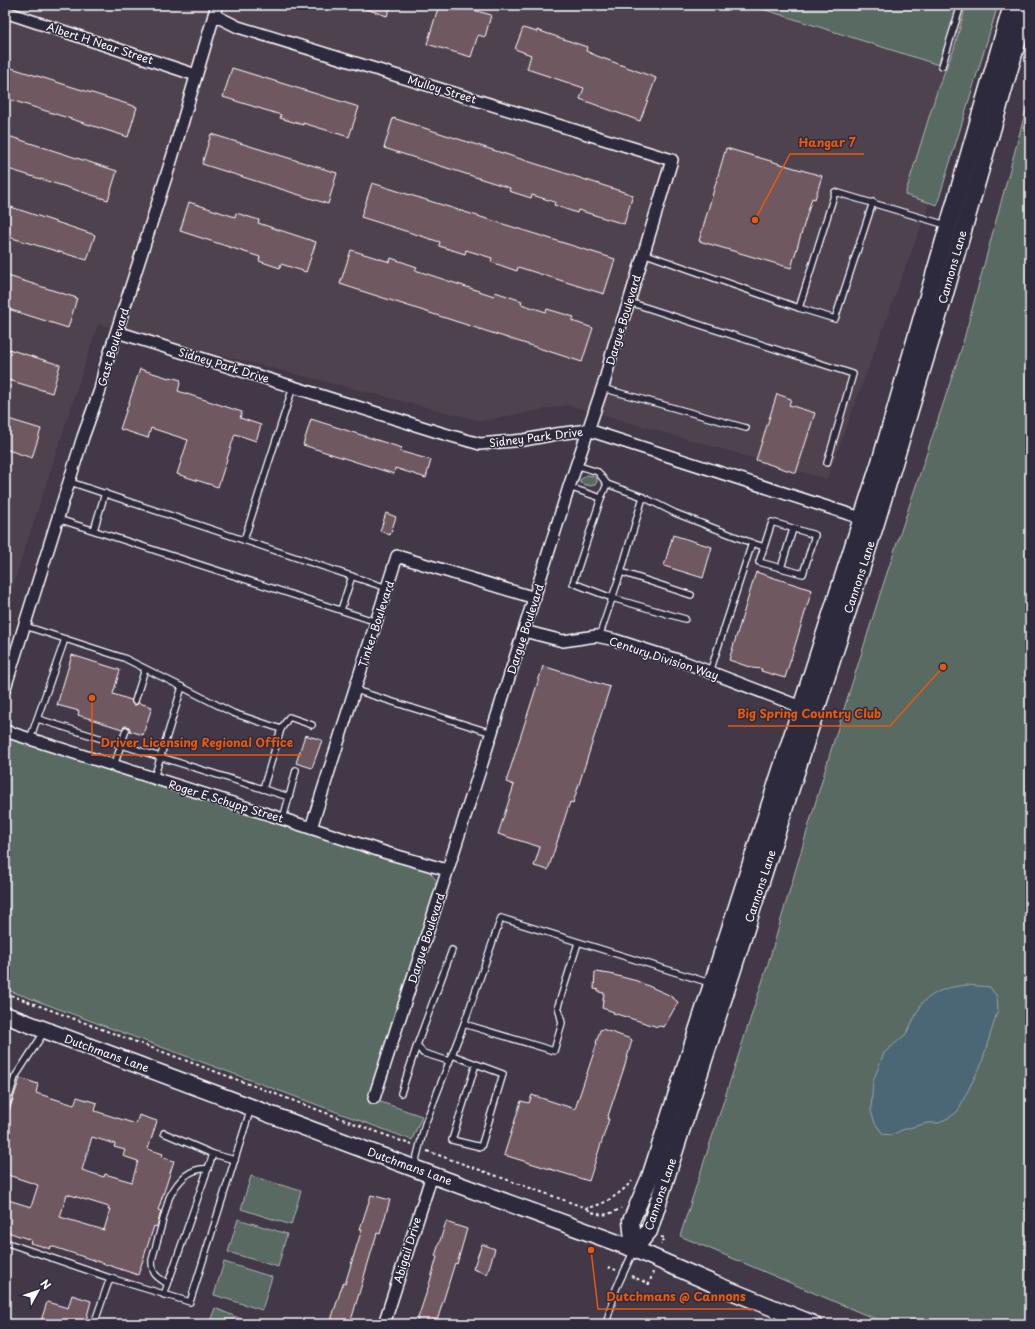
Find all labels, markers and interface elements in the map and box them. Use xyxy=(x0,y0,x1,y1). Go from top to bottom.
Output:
street label: Albert H Near Street xyxy=(45,18,156,68)
street label: Mulloy Street xyxy=(405,70,479,108)
callout: Hangar 7 xyxy=(790,130,864,154)
text: Hangar 7 xyxy=(798,133,856,151)
street label: Cannons Lane xyxy=(933,228,971,306)
street label: Dargue Boulevard xyxy=(601,272,645,368)
street label: Gast Boulevard xyxy=(93,305,133,388)
street label: Sidney Park Drive xyxy=(176,343,272,387)
street label: Sidney Park Drive xyxy=(488,423,584,451)
street label: Cannons Lane xyxy=(839,538,879,616)
street label: Tinker Boulevard xyxy=(354,578,398,670)
street label: Dargue Boulevard xyxy=(502,581,548,676)
street label: Century Division Way xyxy=(607,632,721,684)
callout: Big Spring Country Club xyxy=(728,702,890,726)
text: Big Spring Country Club xyxy=(737,704,881,722)
callout: Driver Licensing Regional Office xyxy=(92,731,302,755)
text: Driver Licensing Regional Office xyxy=(101,733,294,751)
street label: Roger E Schupp Street xyxy=(166,775,286,827)
street label: Cannons Lane xyxy=(740,847,780,925)
street label: Dargue Boulevard xyxy=(403,890,449,985)
street label: Dutchmans Lane xyxy=(62,1030,152,1076)
street label: Dutchmans Lane xyxy=(365,1143,455,1189)
street label: Cannons Lane xyxy=(640,1156,680,1232)
street label: Abigail Drive xyxy=(389,1215,425,1285)
north arrow xyxy=(18,1271,58,1311)
text: N xyxy=(37,1275,56,1293)
callout: Dutchmans @ Cannons xyxy=(598,1285,754,1309)
text: Dutchmans @ Cannons xyxy=(606,1287,746,1305)

